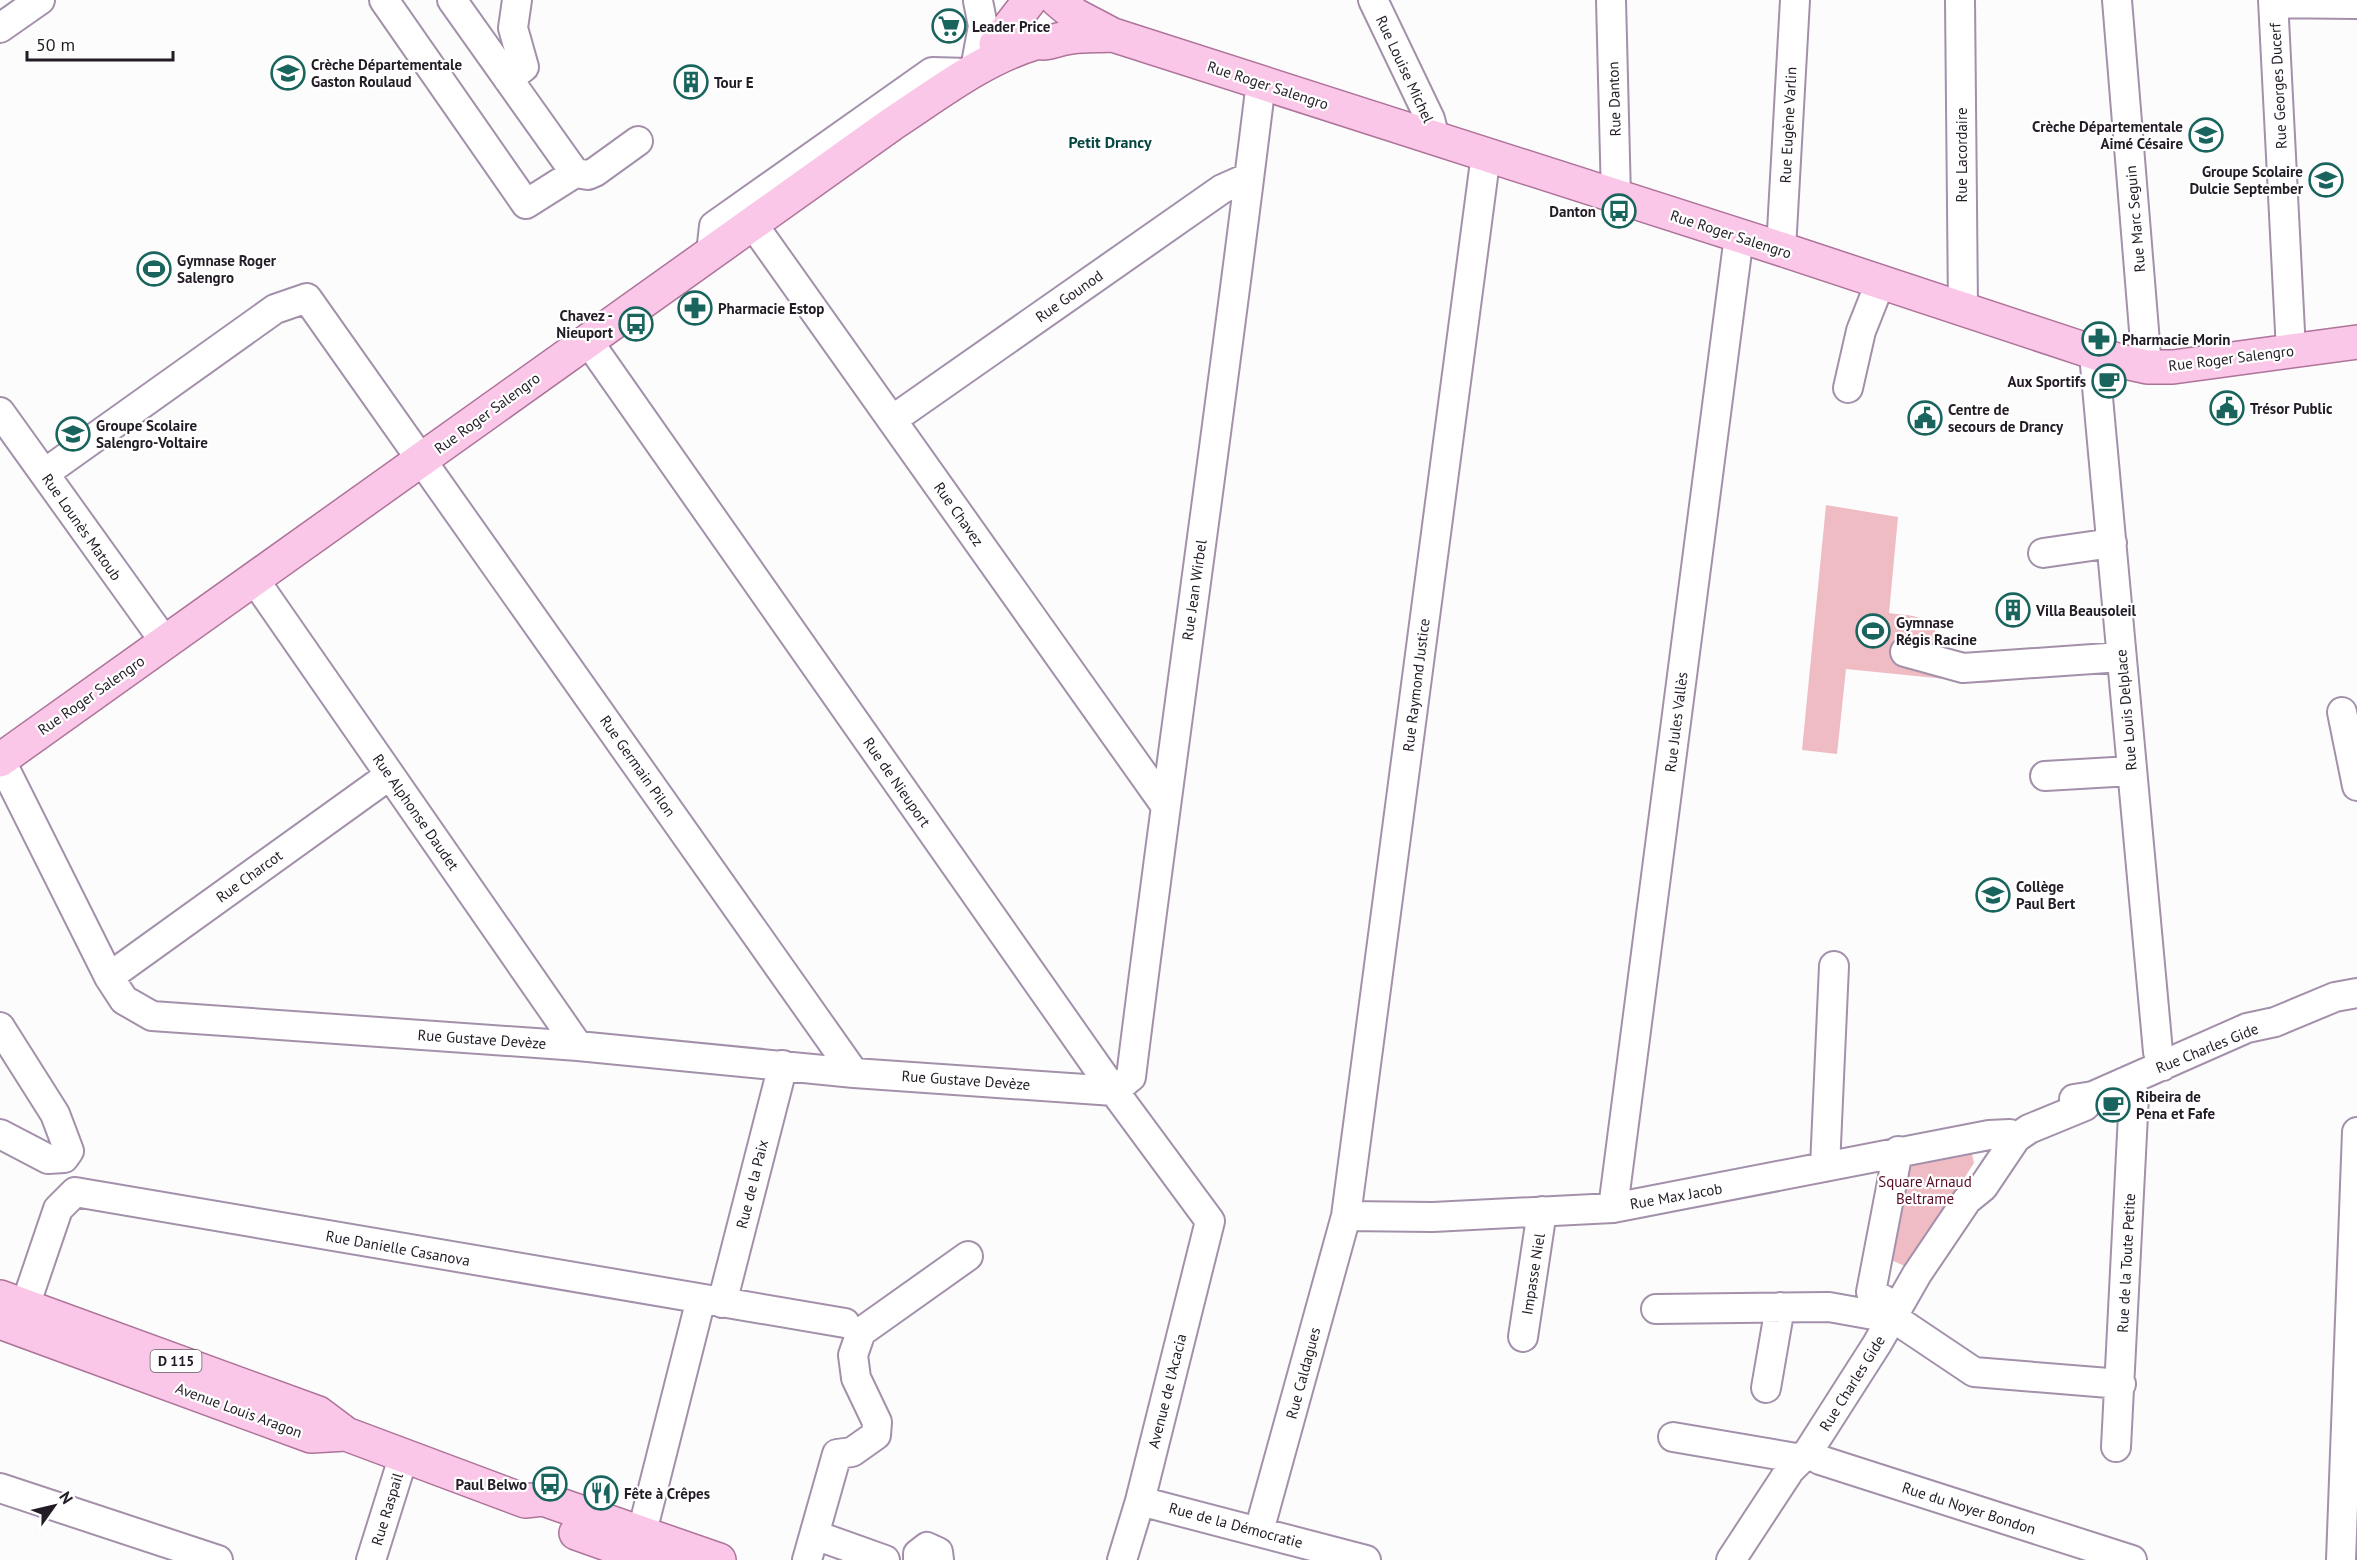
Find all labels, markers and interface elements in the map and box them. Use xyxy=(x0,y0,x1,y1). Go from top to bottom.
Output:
supermarket icon: Leader Price xyxy=(931,8,967,44)
street label: Rue Louise Michel xyxy=(1372,12,1438,126)
place label: Leader Price xyxy=(972,17,1051,36)
street label: Rue Georges Ducerf xyxy=(2265,21,2291,149)
scale bar xyxy=(27,24,172,62)
text: 50 m xyxy=(36,33,75,56)
school or university icon: Crèche Départementale Gaston Roulaud xyxy=(270,55,306,91)
place label: Crèche Départementale Gaston Roulaud xyxy=(311,55,462,91)
street label: Rue Roger Salengro xyxy=(1205,56,1331,114)
street label: Rue Danton xyxy=(1603,61,1625,137)
building icon: Tour E xyxy=(673,64,709,100)
street label: Rue Eugène Varlin xyxy=(1775,66,1801,184)
place label: Tour E xyxy=(714,73,754,92)
street label: Rue Lacordaire xyxy=(1952,107,1971,203)
place label: Crèche Départementale Aimé Césaire xyxy=(2032,117,2183,153)
school or university icon: Crèche Départementale Aimé Césaire xyxy=(2188,117,2224,153)
district label: Petit Drancy xyxy=(1068,132,1152,152)
place label: Groupe Scolaire Dulcie September xyxy=(2189,162,2304,198)
school or university icon: Groupe Scolaire Dulcie September xyxy=(2308,162,2344,198)
street label: Rue Marc Seguin xyxy=(2121,165,2149,273)
bus stop icon: Danton xyxy=(1601,193,1637,229)
place label: Danton xyxy=(1549,202,1596,221)
street label: Rue Roger Salengro xyxy=(1668,205,1794,263)
sports icon: Gymnase Roger Salengro xyxy=(136,251,172,287)
place label: Gymnase Roger Salengro xyxy=(177,251,277,287)
street label: Rue Gounod xyxy=(1032,266,1106,326)
pharmacy icon: Pharmacie Estop xyxy=(677,290,713,326)
place label: Pharmacie Estop xyxy=(718,299,824,318)
place label: Chavez - Nieuport xyxy=(556,306,614,342)
bus stop icon: Chavez - Nieuport xyxy=(618,306,654,342)
pharmacy icon: Pharmacie Morin xyxy=(2081,321,2117,357)
place label: Pharmacie Morin xyxy=(2122,330,2230,349)
street label: Rue Roger Salengro xyxy=(2167,341,2295,375)
cafe icon: Aux Sportifs xyxy=(2091,363,2127,399)
street label: Rue Roger Salengro xyxy=(430,368,544,458)
place label: Aux Sportifs xyxy=(2007,372,2086,391)
public building icon: Trésor Public xyxy=(2209,390,2245,426)
place label: Trésor Public xyxy=(2250,399,2333,418)
public building icon: Centre de secours de Drancy xyxy=(1907,400,1943,436)
place label: Centre de secours de Drancy xyxy=(1948,400,2064,436)
school or university icon: Groupe Scolaire Salengro-Voltaire xyxy=(55,416,91,452)
place label: Groupe Scolaire Salengro-Voltaire xyxy=(96,416,208,452)
street label: Rue Lounès Matoub xyxy=(38,470,126,584)
street label: Rue Chavez xyxy=(930,478,988,550)
street label: Rue Jean Wirbel xyxy=(1178,538,1211,642)
building icon: Villa Beausoleil xyxy=(1995,592,2031,628)
place label: Villa Beausoleil xyxy=(2035,601,2137,620)
sports icon: Gymnase Régis Racine xyxy=(1855,613,1891,649)
place label: Gymnase Régis Racine xyxy=(1896,613,1977,649)
street label: Rue Raymond Justice xyxy=(1398,617,1434,753)
street label: Rue Louis Delplace xyxy=(2111,649,2141,771)
street label: Rue Roger Salengro xyxy=(34,651,148,739)
street label: Rue Jules Vallès xyxy=(1660,671,1692,773)
street label: Rue Germain Pilon xyxy=(596,712,680,820)
street label: Rue de Nieuport xyxy=(859,734,935,830)
street label: Rue Alphonse Daudet xyxy=(369,750,463,874)
street label: Rue Charcot xyxy=(212,846,286,906)
school or university icon: Collège Paul Bert xyxy=(1975,877,2011,913)
place label: Collège Paul Bert xyxy=(2016,877,2076,913)
street label: Rue Charles Gide xyxy=(2153,1019,2261,1077)
street label: Rue Gustave Devèze xyxy=(417,1025,547,1053)
street label: Rue Gustave Devèze xyxy=(901,1066,1031,1094)
cafe icon: Ribeira de Pena et Fafe xyxy=(2095,1087,2131,1123)
place label: Ribeira de Pena et Fafe xyxy=(2136,1087,2216,1123)
street label: Rue de la Paix xyxy=(732,1137,772,1230)
park label: Square Arnaud Beltrame xyxy=(1878,1172,1972,1208)
street label: Rue Max Jacob xyxy=(1628,1179,1724,1213)
street label: Rue de la Toute Petite xyxy=(2113,1193,2139,1333)
street label: Rue Danielle Casanova xyxy=(324,1226,472,1270)
street label: Impasse Niel xyxy=(1517,1231,1549,1316)
street label: Rue Caldagues xyxy=(1282,1325,1324,1421)
street label: Avenue de l'Acacia xyxy=(1144,1332,1190,1450)
street label: Rue Charles Gide xyxy=(1815,1332,1889,1434)
road number: D 115 xyxy=(150,1350,201,1372)
street label: Avenue Louis Aragon xyxy=(173,1378,305,1442)
bus stop icon: Paul Belwo xyxy=(532,1466,568,1502)
street label: Rue Raspail xyxy=(367,1470,407,1548)
place label: Paul Belwo xyxy=(456,1475,527,1494)
restaurant icon: Fête à Crêpes xyxy=(583,1475,619,1511)
north arrow xyxy=(24,1476,84,1536)
street label: Rue du Noyer Bondon xyxy=(1900,1477,2038,1539)
place label: Fête à Crêpes xyxy=(624,1484,710,1503)
text: N xyxy=(55,1488,78,1508)
street label: Rue de la Démocratie xyxy=(1167,1498,1305,1552)

